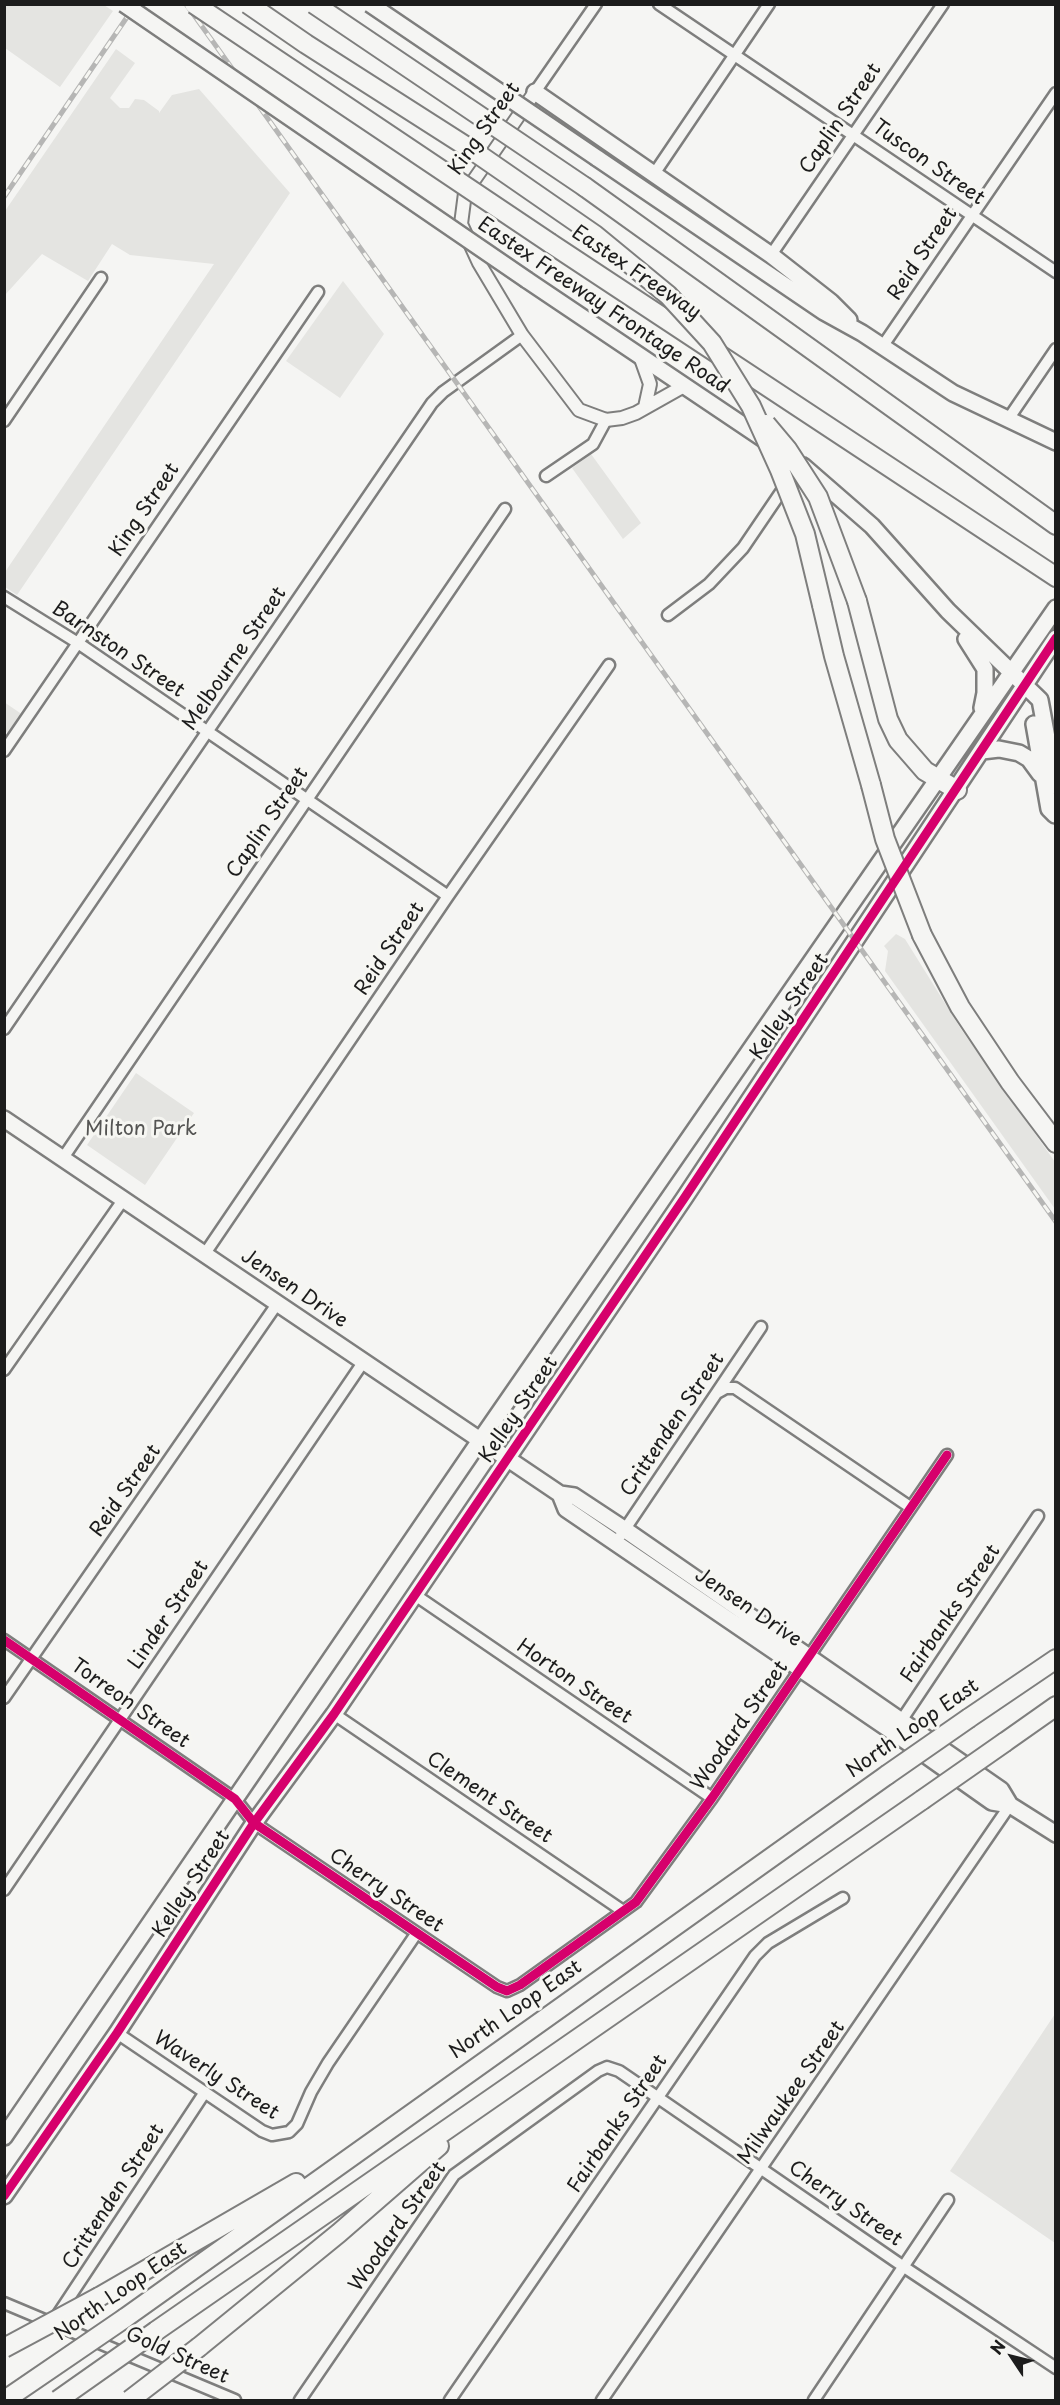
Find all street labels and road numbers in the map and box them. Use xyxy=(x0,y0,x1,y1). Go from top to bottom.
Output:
street label: Caplin Street xyxy=(795,59,887,179)
street label: King Street xyxy=(444,78,526,180)
street label: Tuscon Street xyxy=(867,115,989,211)
street label: Reid Street xyxy=(883,203,963,305)
street label: Eastex Freeway Frontage Road xyxy=(473,213,733,399)
street label: Eastex Freeway xyxy=(567,221,705,325)
street label: King Street xyxy=(105,459,185,561)
street label: Melbourne Street xyxy=(178,583,292,735)
street label: Barnston Street xyxy=(47,597,189,703)
street label: Caplin Street xyxy=(222,763,314,883)
street label: Reid Street xyxy=(350,898,430,1000)
street label: Kelley Street xyxy=(746,949,834,1065)
street label: Jensen Drive xyxy=(236,1245,352,1333)
street label: Crittenden Street xyxy=(616,1349,730,1501)
street label: Kelley Street xyxy=(475,1352,563,1468)
street label: Reid Street xyxy=(85,1440,167,1542)
street label: Fairbanks Street xyxy=(896,1540,1006,1688)
street label: Linder Street xyxy=(124,1556,214,1674)
street label: Jensen Drive xyxy=(690,1564,806,1652)
street label: Horton Street xyxy=(512,1635,636,1729)
street label: Torreon Street xyxy=(66,1654,194,1754)
street label: Woodard Street xyxy=(686,1657,794,1795)
street label: North Loop East xyxy=(842,1674,984,1784)
street label: Clement Street xyxy=(422,1747,556,1849)
street label: Kelley Street xyxy=(148,1826,236,1942)
street label: Cherry Street xyxy=(324,1844,448,1938)
street label: North Loop East xyxy=(445,1955,587,2065)
street label: Milwaukee Street xyxy=(734,2017,850,2169)
street label: Waverly Street xyxy=(149,2027,283,2125)
street label: Fairbanks Street xyxy=(563,2050,673,2198)
street label: Crittenden Street xyxy=(58,2120,170,2274)
street label: Cherry Street xyxy=(784,2156,906,2252)
street label: Woodard Street xyxy=(344,2158,452,2296)
street label: North Loop East xyxy=(50,2237,192,2347)
street label: Gold Street xyxy=(122,2323,232,2389)

